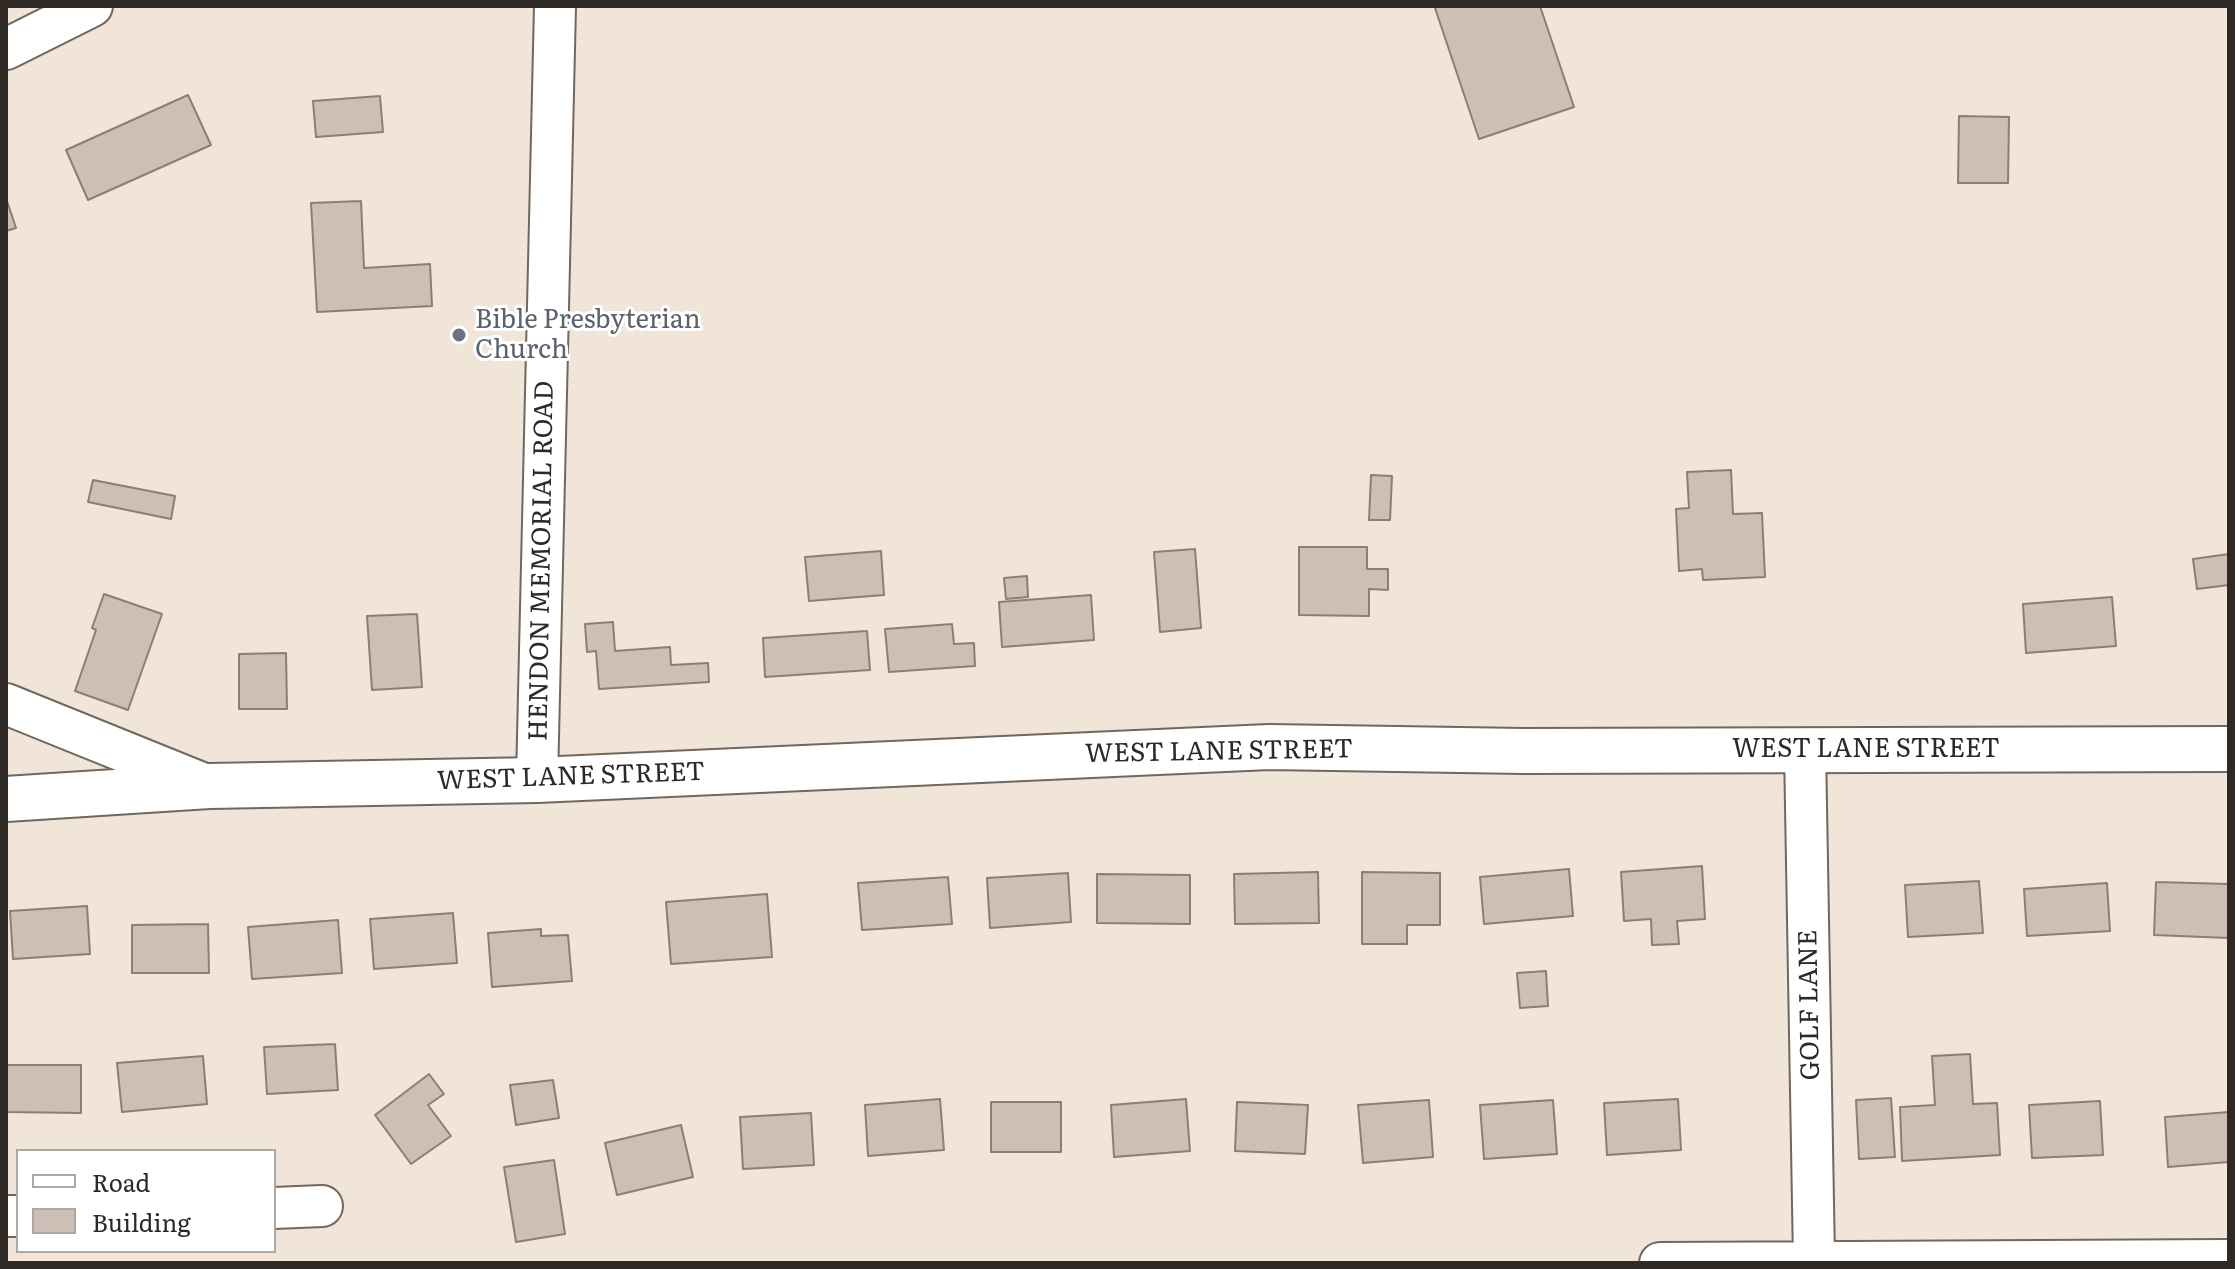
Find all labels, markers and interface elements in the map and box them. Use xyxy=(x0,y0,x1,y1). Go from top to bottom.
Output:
place label: Bible Presbyterian Church xyxy=(475,304,701,366)
marker: Bible Presbyterian Church xyxy=(450,326,468,344)
street label: HENDON MEMORIAL ROAD xyxy=(523,381,561,741)
street label: WEST LANE STREET xyxy=(1732,733,2000,765)
street label: WEST LANE STREET xyxy=(1085,734,1353,770)
street label: WEST LANE STREET xyxy=(436,757,706,797)
street label: GOLF LANE xyxy=(1793,929,1827,1081)
legend xyxy=(16,1149,276,1253)
text: Road xyxy=(92,1164,150,1199)
text: Building xyxy=(92,1204,191,1239)

